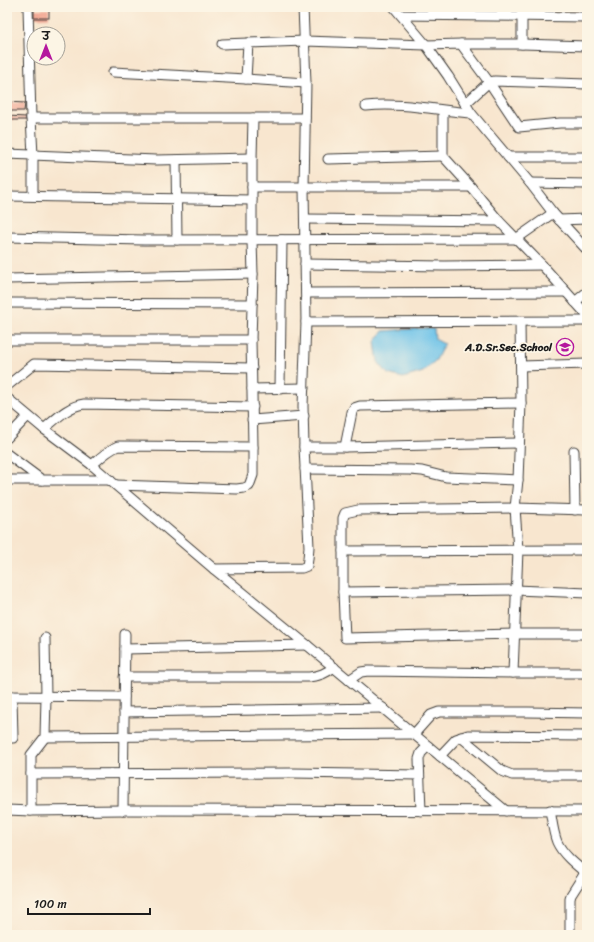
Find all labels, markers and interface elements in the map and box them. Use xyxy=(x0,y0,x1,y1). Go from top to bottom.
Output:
north arrow xyxy=(26,26,66,66)
text: उ xyxy=(41,27,51,46)
school or university icon: A.D.Sr.Sec.School xyxy=(555,337,575,357)
place label: A.D.Sr.Sec.School xyxy=(464,338,553,357)
scale bar xyxy=(28,890,150,916)
text: 100 m xyxy=(34,893,67,915)

